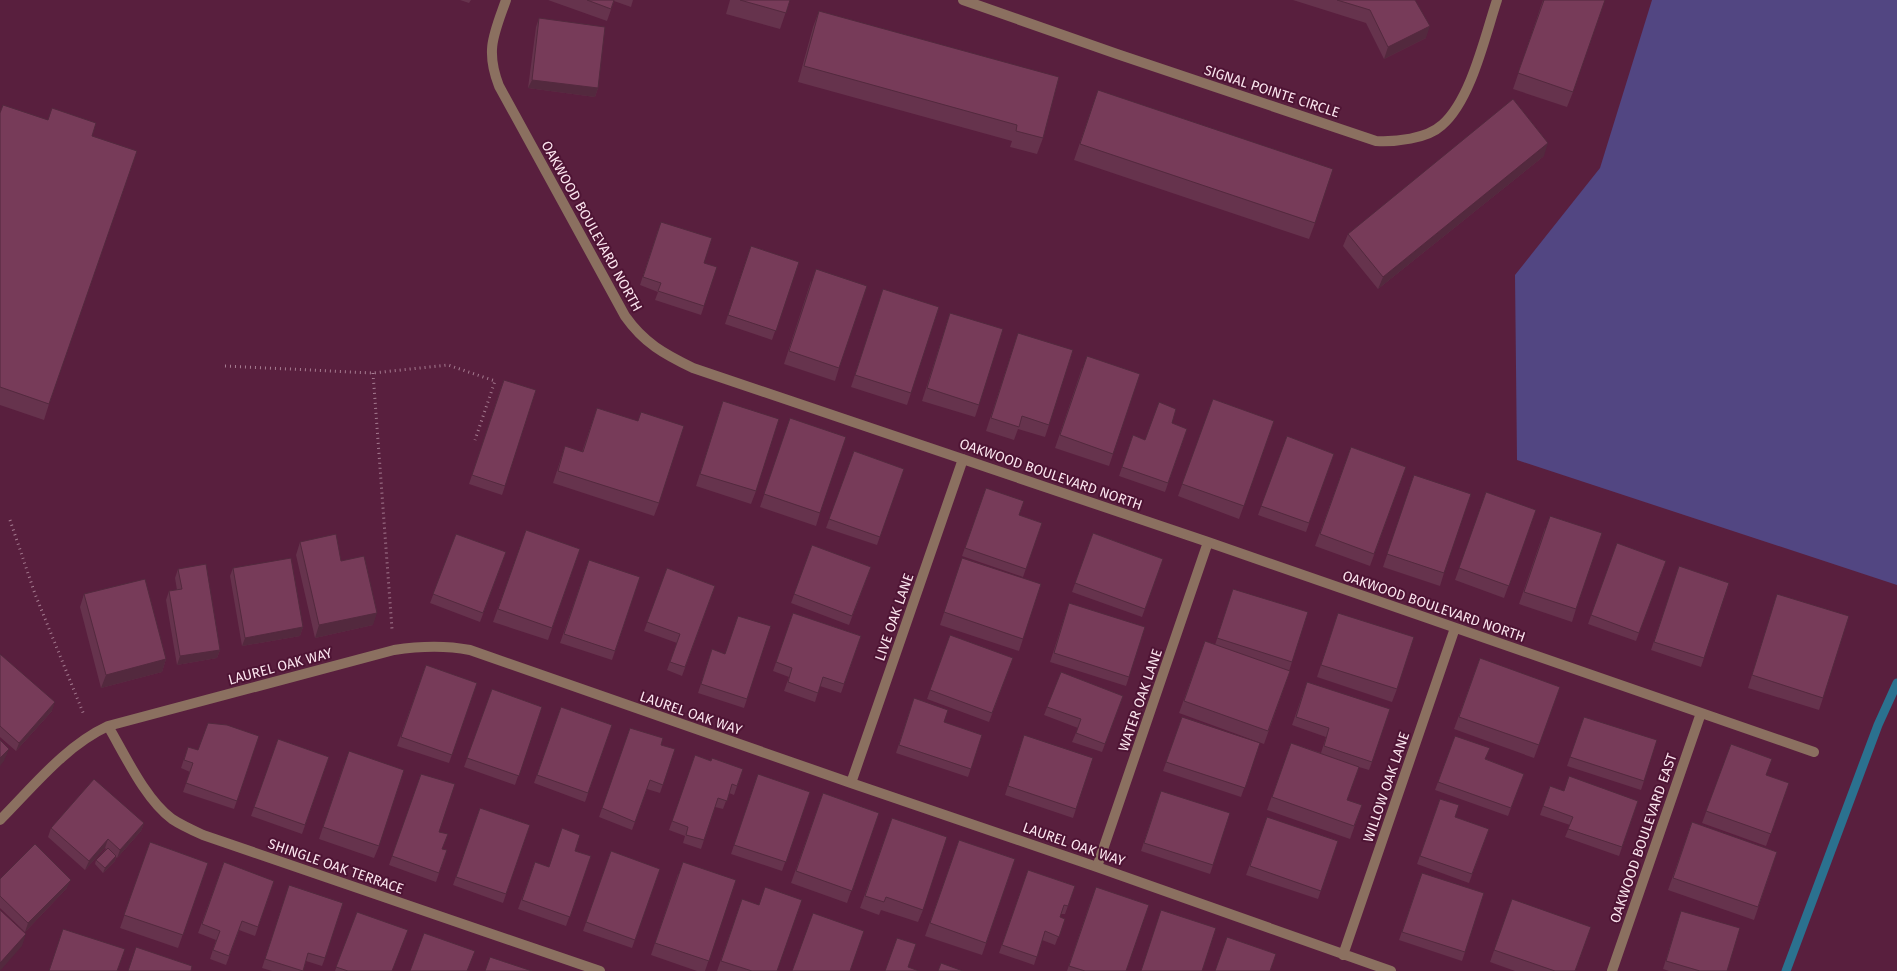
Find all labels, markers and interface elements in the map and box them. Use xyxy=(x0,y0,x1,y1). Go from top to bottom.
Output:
street label: SIGNAL POINTE CIRCLE xyxy=(1202,62,1342,121)
street label: OAKWOOD BOULEVARD NORTH xyxy=(537,138,646,315)
street label: OAKWOOD BOULEVARD NORTH xyxy=(957,435,1145,514)
street label: OAKWOOD BOULEVARD NORTH xyxy=(1340,567,1528,646)
street label: LIVE OAK LANE xyxy=(872,571,917,663)
street label: LAUREL OAK WAY xyxy=(226,644,334,689)
street label: WATER OAK LANE xyxy=(1115,647,1166,754)
street label: LAUREL OAK WAY xyxy=(638,688,744,739)
street label: WILLOW OAK LANE xyxy=(1360,730,1413,845)
street label: OAKWOOD BOULEVARD EAST xyxy=(1606,750,1681,925)
street label: LAUREL OAK WAY xyxy=(1021,819,1127,870)
street label: SHINGLE OAK TERRACE xyxy=(266,835,406,898)

